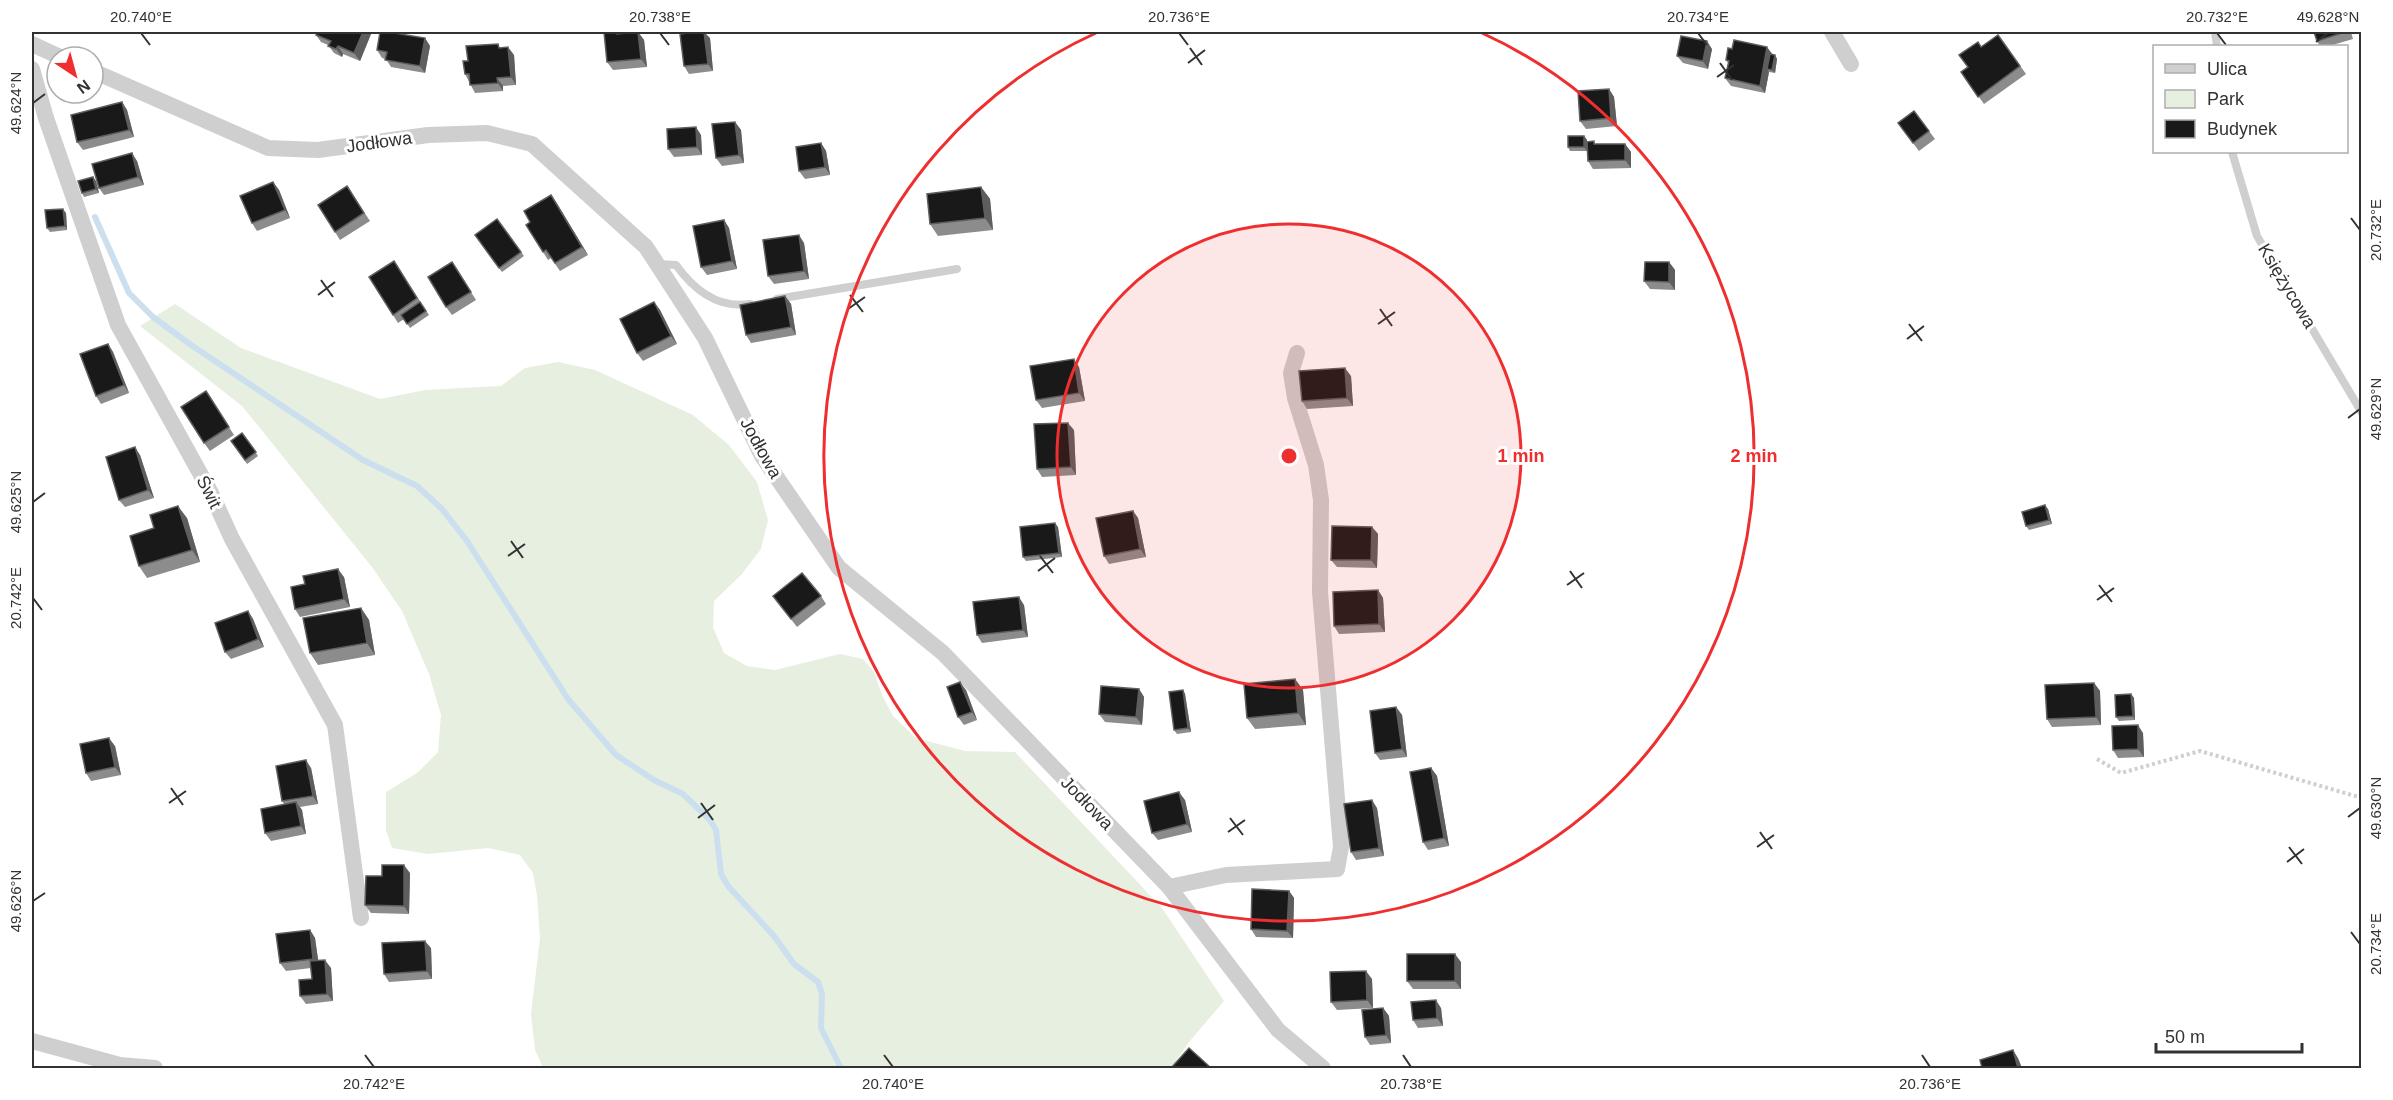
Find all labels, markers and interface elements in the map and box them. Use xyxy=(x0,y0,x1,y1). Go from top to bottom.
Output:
text: 20.740°E xyxy=(110,8,172,25)
text: 20.738°E xyxy=(629,8,691,25)
text: 20.736°E xyxy=(1148,8,1210,25)
text: 20.734°E xyxy=(1667,8,1729,25)
text: 20.732°E xyxy=(2186,8,2248,25)
text: 49.628°N xyxy=(2297,8,2359,25)
north arrow xyxy=(45,45,105,105)
legend xyxy=(2153,45,2348,153)
text: Ulica xyxy=(2207,59,2248,79)
text: 49.624°N xyxy=(7,72,24,134)
text: N xyxy=(74,76,93,97)
text: Park xyxy=(2207,89,2245,109)
text: Budynek xyxy=(2207,119,2278,139)
street label: Jodłowa xyxy=(345,127,414,156)
text: 20.732°E xyxy=(2367,199,2384,261)
street label: Księżycowa xyxy=(2254,240,2321,333)
text: 49.629°N xyxy=(2367,378,2384,440)
street label: Jodłowa xyxy=(736,414,786,483)
centre of rings xyxy=(1279,446,1299,466)
text: 1 min xyxy=(1497,446,1545,466)
text: 2 min xyxy=(1730,446,1778,466)
text: 49.625°N xyxy=(7,471,24,533)
street label: Świt xyxy=(192,472,227,512)
text: 20.742°E xyxy=(7,567,24,629)
street label: Jodłowa xyxy=(1057,772,1118,834)
text: 49.630°N xyxy=(2367,777,2384,839)
text: 49.626°N xyxy=(7,870,24,932)
text: 20.734°E xyxy=(2367,913,2384,975)
scale bar xyxy=(2156,1016,2302,1054)
text: 50 m xyxy=(2165,1027,2205,1047)
text: 20.742°E xyxy=(343,1075,405,1092)
text: 20.740°E xyxy=(862,1075,924,1092)
text: 20.738°E xyxy=(1380,1075,1442,1092)
text: 20.736°E xyxy=(1899,1075,1961,1092)

